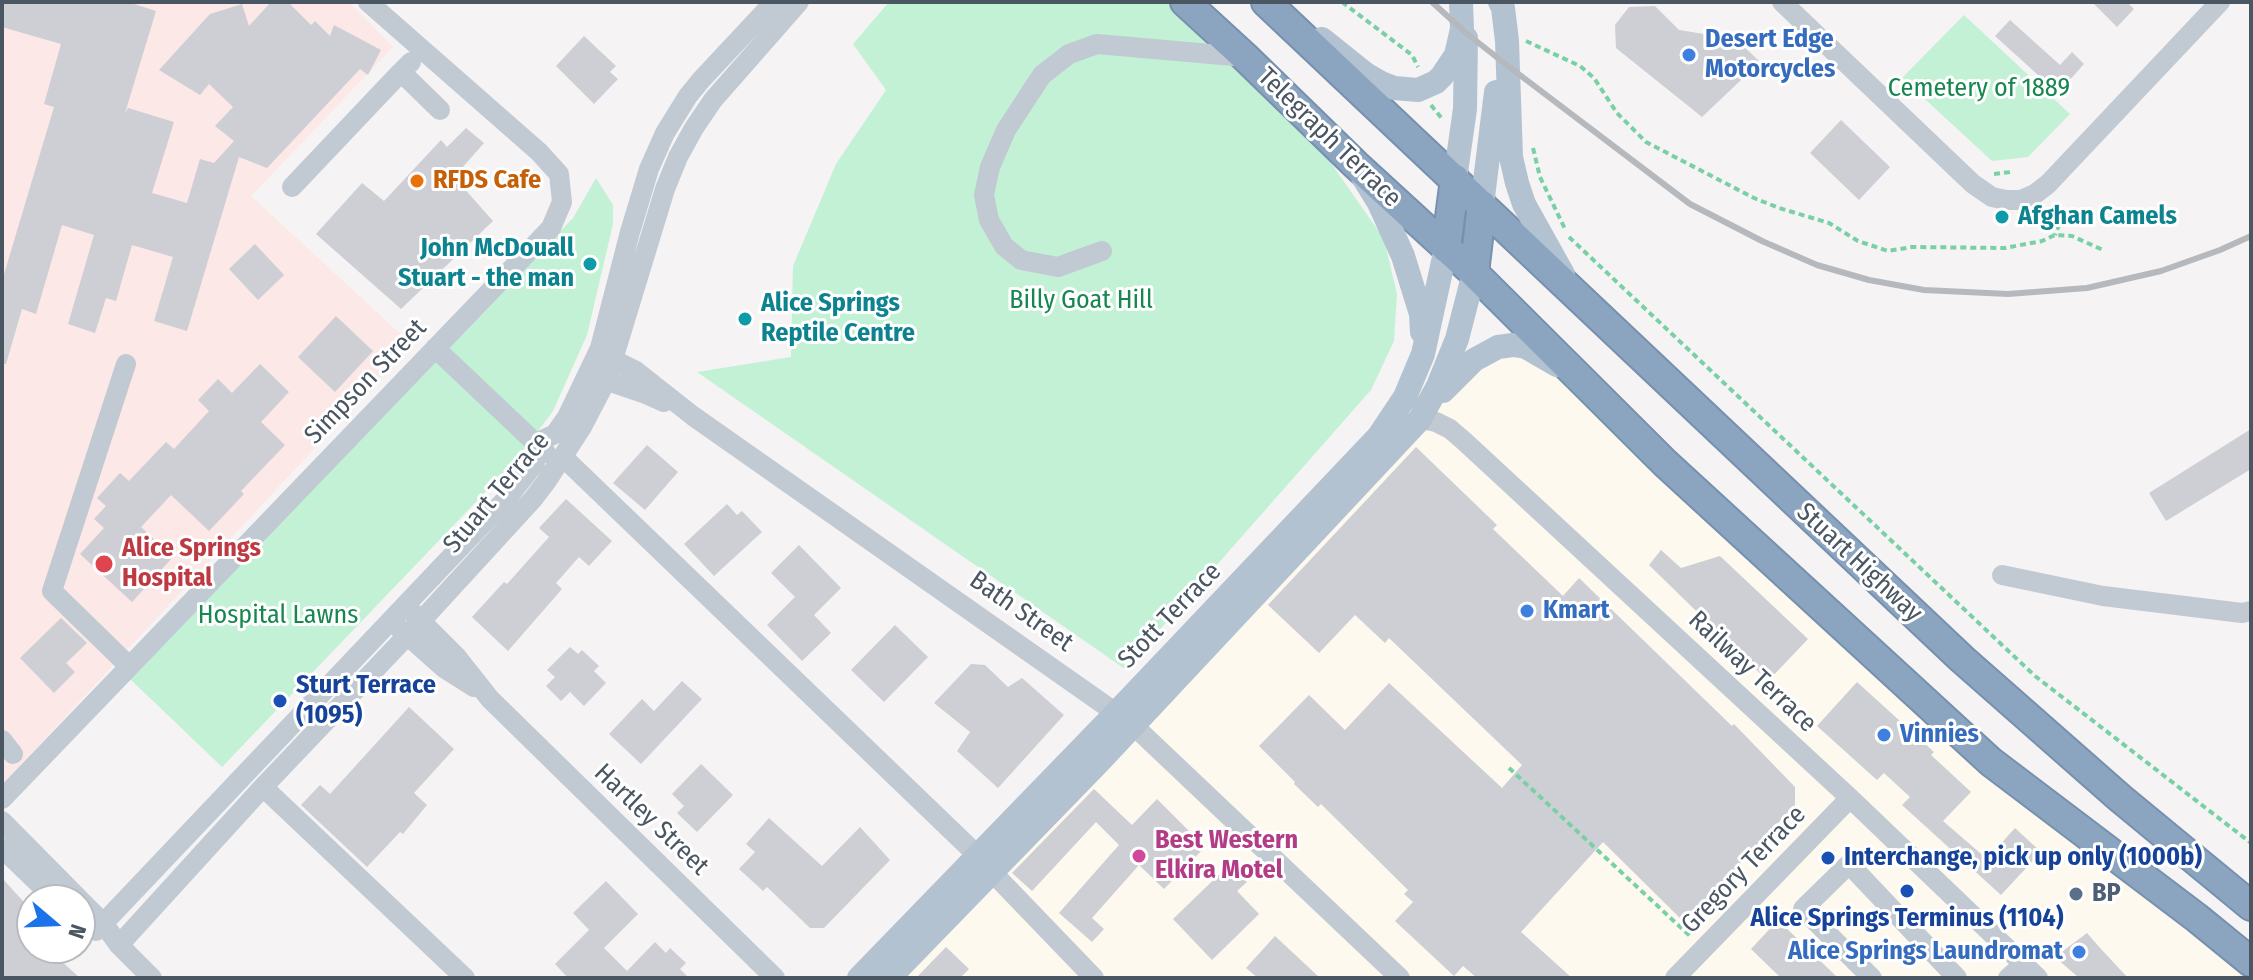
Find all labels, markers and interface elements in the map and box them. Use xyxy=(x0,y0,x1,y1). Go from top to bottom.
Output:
place label: Desert Edge Motorcycles xyxy=(1705,24,1835,86)
marker: Desert Edge Motorcycles xyxy=(1680,46,1698,64)
street label: Telegraph Terrace xyxy=(1251,62,1407,214)
park label: Cemetery of 1889 xyxy=(1888,73,2070,105)
place label: RFDS Cafe xyxy=(433,165,541,197)
marker: RFDS Cafe xyxy=(408,172,426,190)
place label: Afghan Camels xyxy=(2018,201,2177,233)
marker: Afghan Camels xyxy=(1993,208,2011,226)
place label: John McDouall Stuart - the man xyxy=(398,233,574,294)
marker: John McDouall Stuart - the man xyxy=(581,255,599,273)
park label: Billy Goat Hill xyxy=(1009,285,1153,317)
place label: Alice Springs Reptile Centre xyxy=(761,288,915,350)
marker: Alice Springs Reptile Centre xyxy=(736,310,754,328)
street label: Simpson Street xyxy=(299,313,433,451)
street label: Stuart Terrace xyxy=(437,426,557,560)
street label: Stuart Highway xyxy=(1790,497,1928,629)
place label: Alice Springs Hospital xyxy=(122,533,261,594)
marker: Alice Springs Hospital xyxy=(93,553,115,575)
street label: Stott Terrace xyxy=(1112,557,1228,675)
street label: Bath Street xyxy=(963,565,1079,659)
place label: Kmart xyxy=(1543,595,1610,627)
park label: Hospital Lawns xyxy=(198,600,358,632)
marker: Kmart xyxy=(1518,602,1536,620)
street label: Railway Terrace xyxy=(1681,605,1823,739)
place label: Sturt Terrace (1095) xyxy=(296,670,436,732)
marker: Sturt Terrace (1095) xyxy=(271,692,289,710)
place label: Vinnies xyxy=(1900,719,1979,751)
marker: Vinnies xyxy=(1875,726,1893,744)
street label: Hartley Street xyxy=(587,758,715,882)
street label: Gregory Terrace xyxy=(1675,800,1813,940)
place label: Best Western Elkira Motel xyxy=(1155,825,1298,886)
place label: Interchange, pick up only (1000b) xyxy=(1844,842,2202,874)
marker: Best Western Elkira Motel xyxy=(1130,847,1148,865)
marker: Interchange, pick up only (1000b) xyxy=(1819,849,1837,867)
place label: BP xyxy=(2092,878,2121,910)
marker: Alice Springs Terminus (1104) xyxy=(1898,882,1916,900)
north arrow xyxy=(16,884,96,964)
marker: BP xyxy=(2067,885,2085,903)
place label: Alice Springs Terminus (1104) xyxy=(1751,903,2063,935)
text: N xyxy=(62,921,92,942)
place label: Alice Springs Laundromat xyxy=(1788,936,2063,968)
marker: Alice Springs Laundromat xyxy=(2070,943,2088,961)

